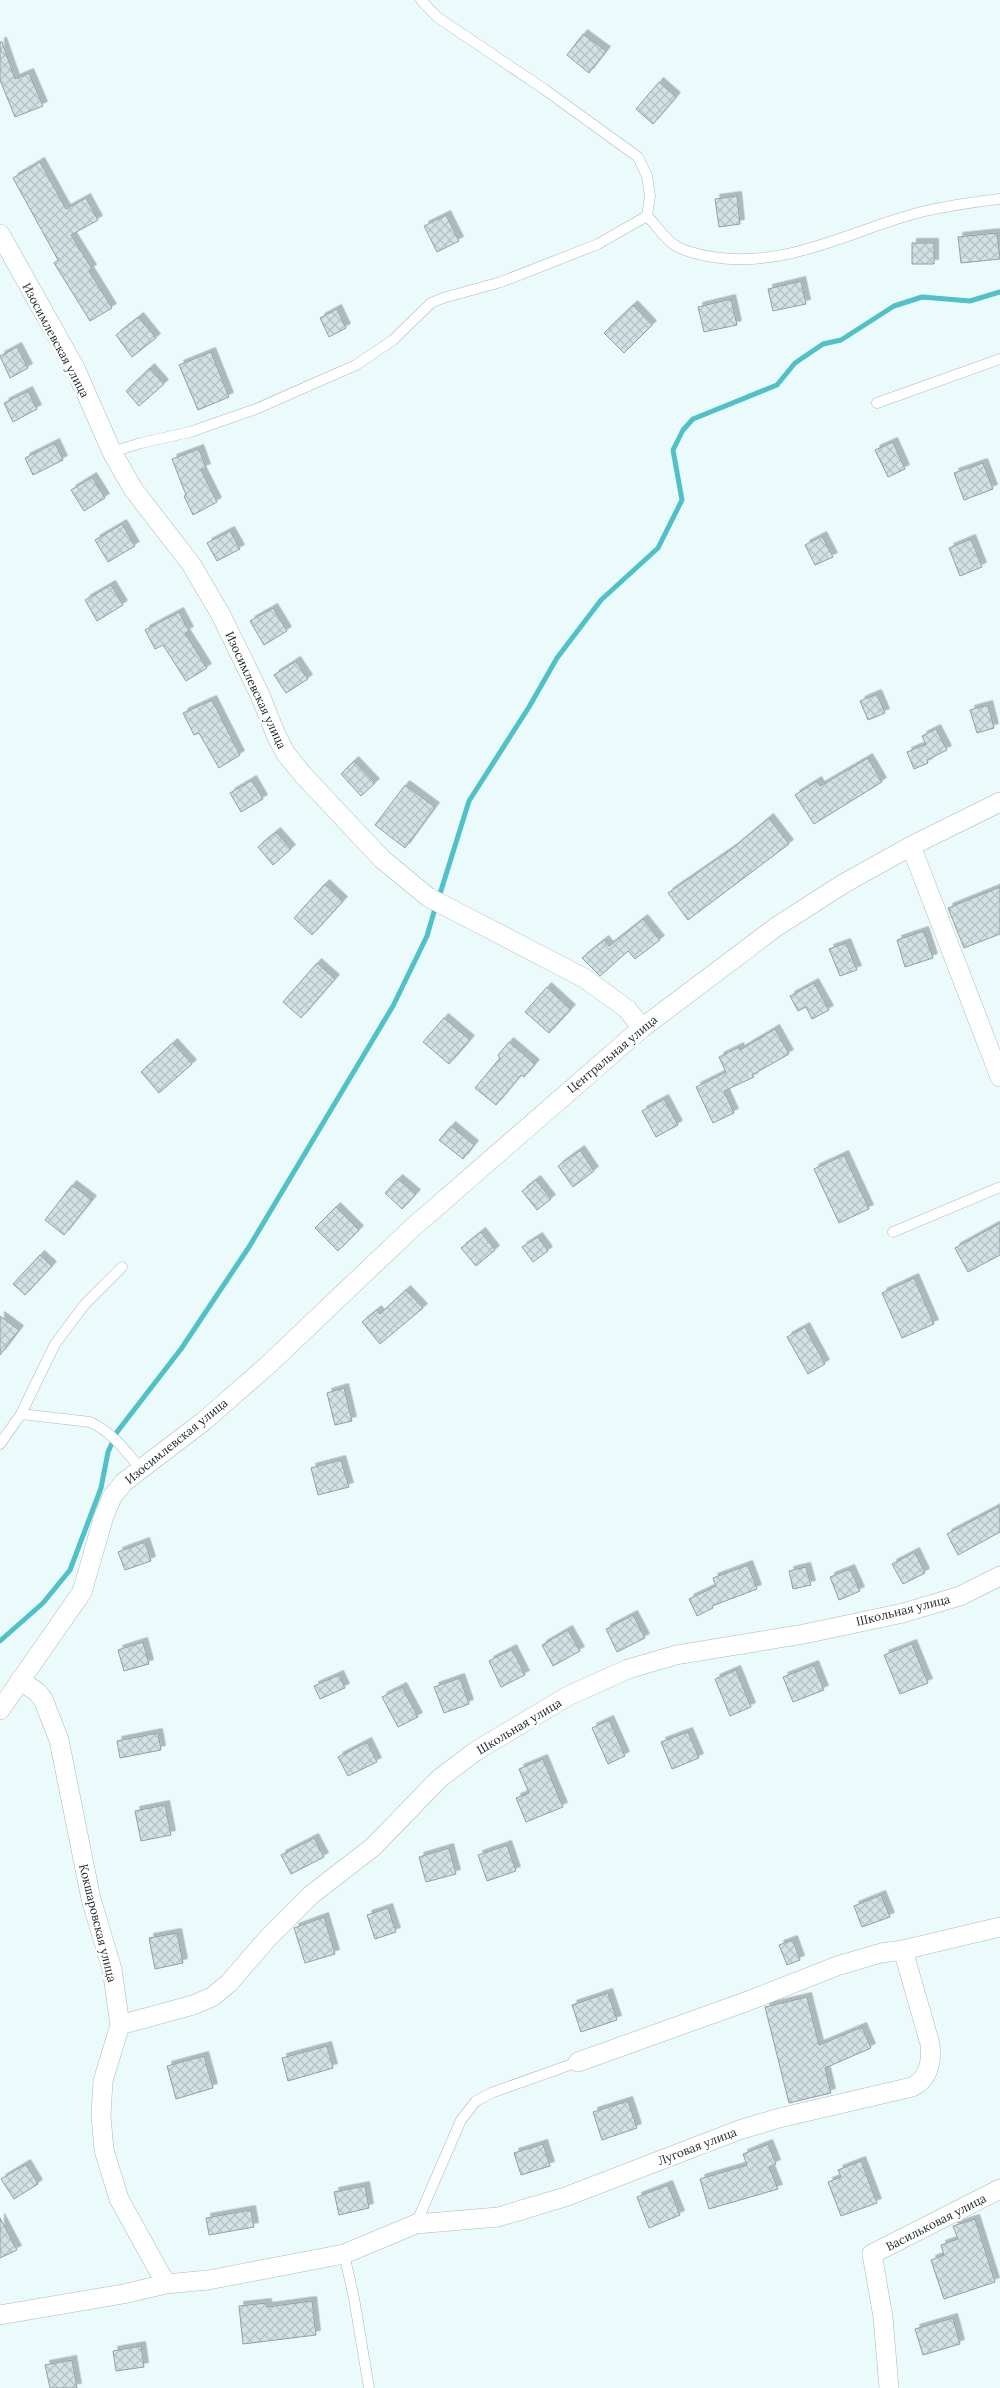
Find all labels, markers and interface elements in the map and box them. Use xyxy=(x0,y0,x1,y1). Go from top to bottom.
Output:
street label: Изосимлевская улица xyxy=(19,280,93,400)
street label: Изосимлевская улица xyxy=(222,629,290,751)
street label: Центральная улица xyxy=(564,1012,660,1096)
street label: Изосимлевская улица xyxy=(122,1395,230,1487)
street label: Школьная улица xyxy=(854,1591,952,1629)
street label: Школьная улица xyxy=(474,1695,564,1757)
street label: Кокшаровская улица xyxy=(76,1862,120,1984)
street label: Луговая улица xyxy=(655,2124,739,2168)
street label: Васильковая улица xyxy=(883,2190,989,2254)

